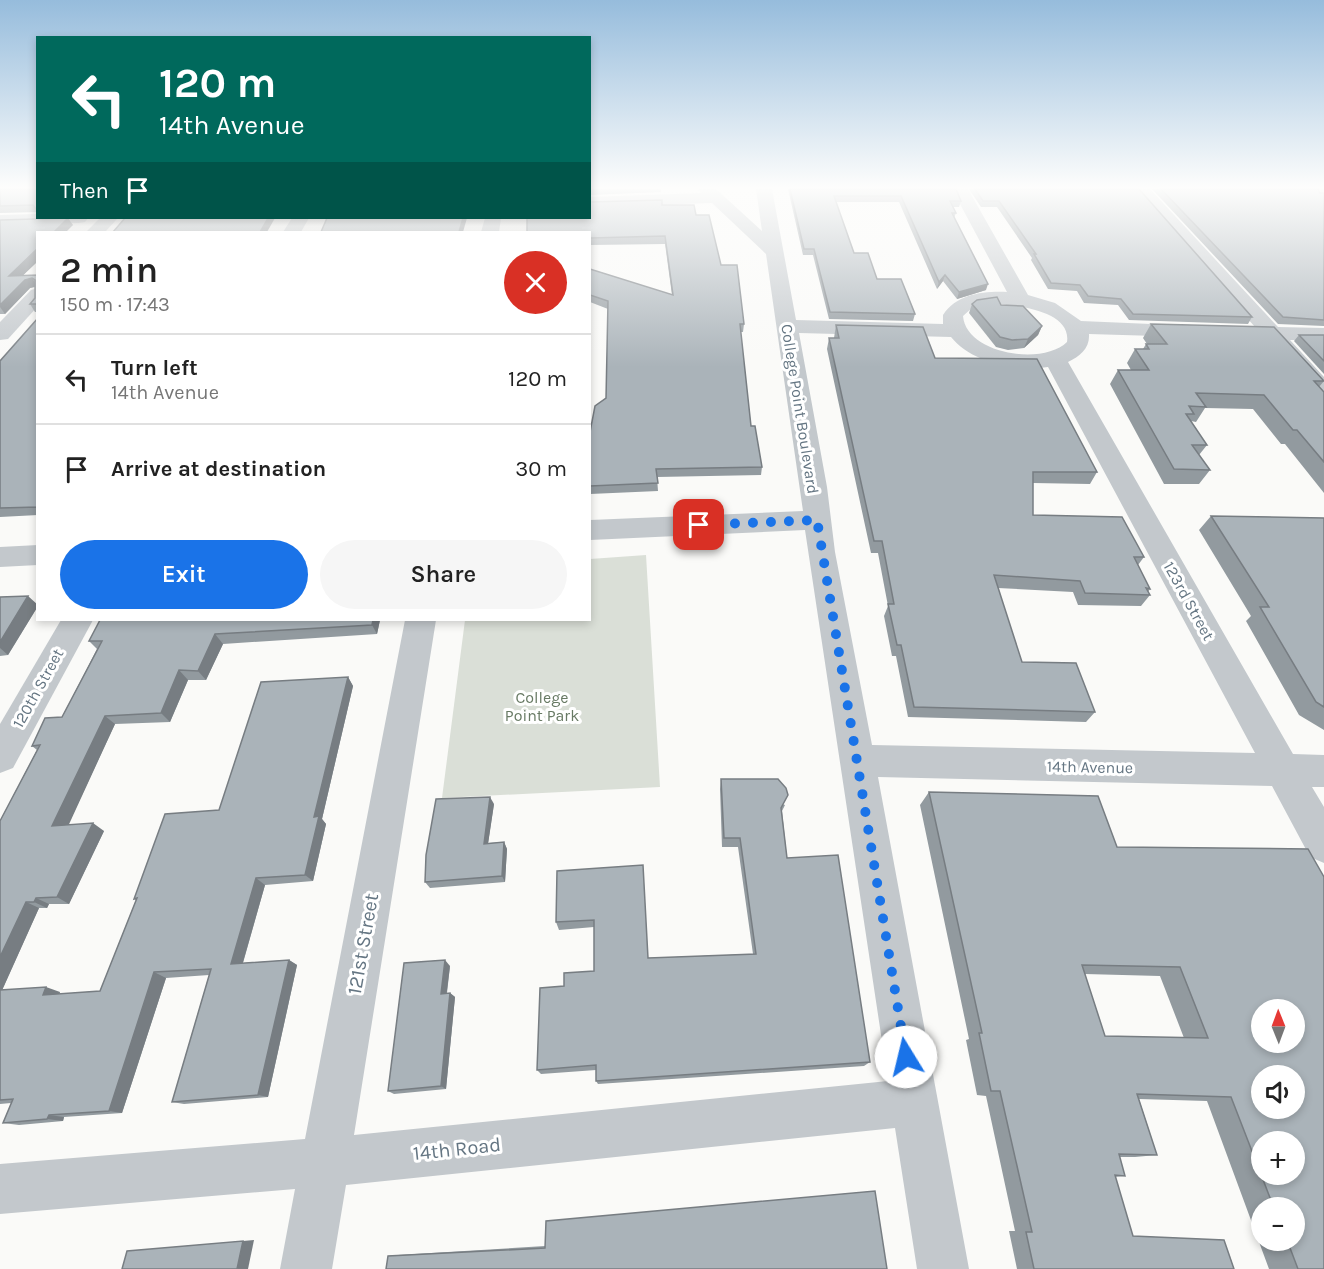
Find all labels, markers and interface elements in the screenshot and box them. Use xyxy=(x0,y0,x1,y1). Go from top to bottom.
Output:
text: 120 m xyxy=(159,58,276,108)
icon: left xyxy=(60,60,138,138)
text: 14th Avenue xyxy=(159,109,305,141)
icon: arrive xyxy=(121,174,154,207)
text: Then xyxy=(60,178,109,204)
text: 2 min xyxy=(60,249,158,291)
button: close xyxy=(504,251,567,314)
text: 150 m · 17:43 xyxy=(60,293,170,316)
street label: College Point Boulevard xyxy=(777,323,823,495)
text: Turn left xyxy=(111,355,198,381)
icon: left xyxy=(60,363,93,396)
text: 120 m xyxy=(508,366,567,392)
text: 14th Avenue xyxy=(111,381,219,404)
icon: arrive xyxy=(60,453,93,486)
text: Arrive at destination xyxy=(111,456,326,482)
text: 30 m xyxy=(515,456,567,482)
pin xyxy=(673,499,724,550)
icon: arrive xyxy=(682,508,715,541)
button: Exit xyxy=(60,540,308,609)
button: Share xyxy=(320,540,567,609)
street label: 123rd Street xyxy=(1160,558,1218,644)
street label: 120th Street xyxy=(8,645,68,731)
park label: College Point Park xyxy=(505,688,579,725)
street label: 14th Avenue xyxy=(1047,757,1133,777)
street label: 121st Street xyxy=(343,891,383,996)
north arrow xyxy=(1251,999,1305,1053)
map controls xyxy=(1251,999,1305,1251)
position arrow xyxy=(874,1025,938,1089)
button: sound xyxy=(1251,1065,1305,1119)
button: + xyxy=(1251,1131,1305,1185)
street label: 14th Road xyxy=(412,1133,502,1165)
button: − xyxy=(1251,1197,1305,1251)

